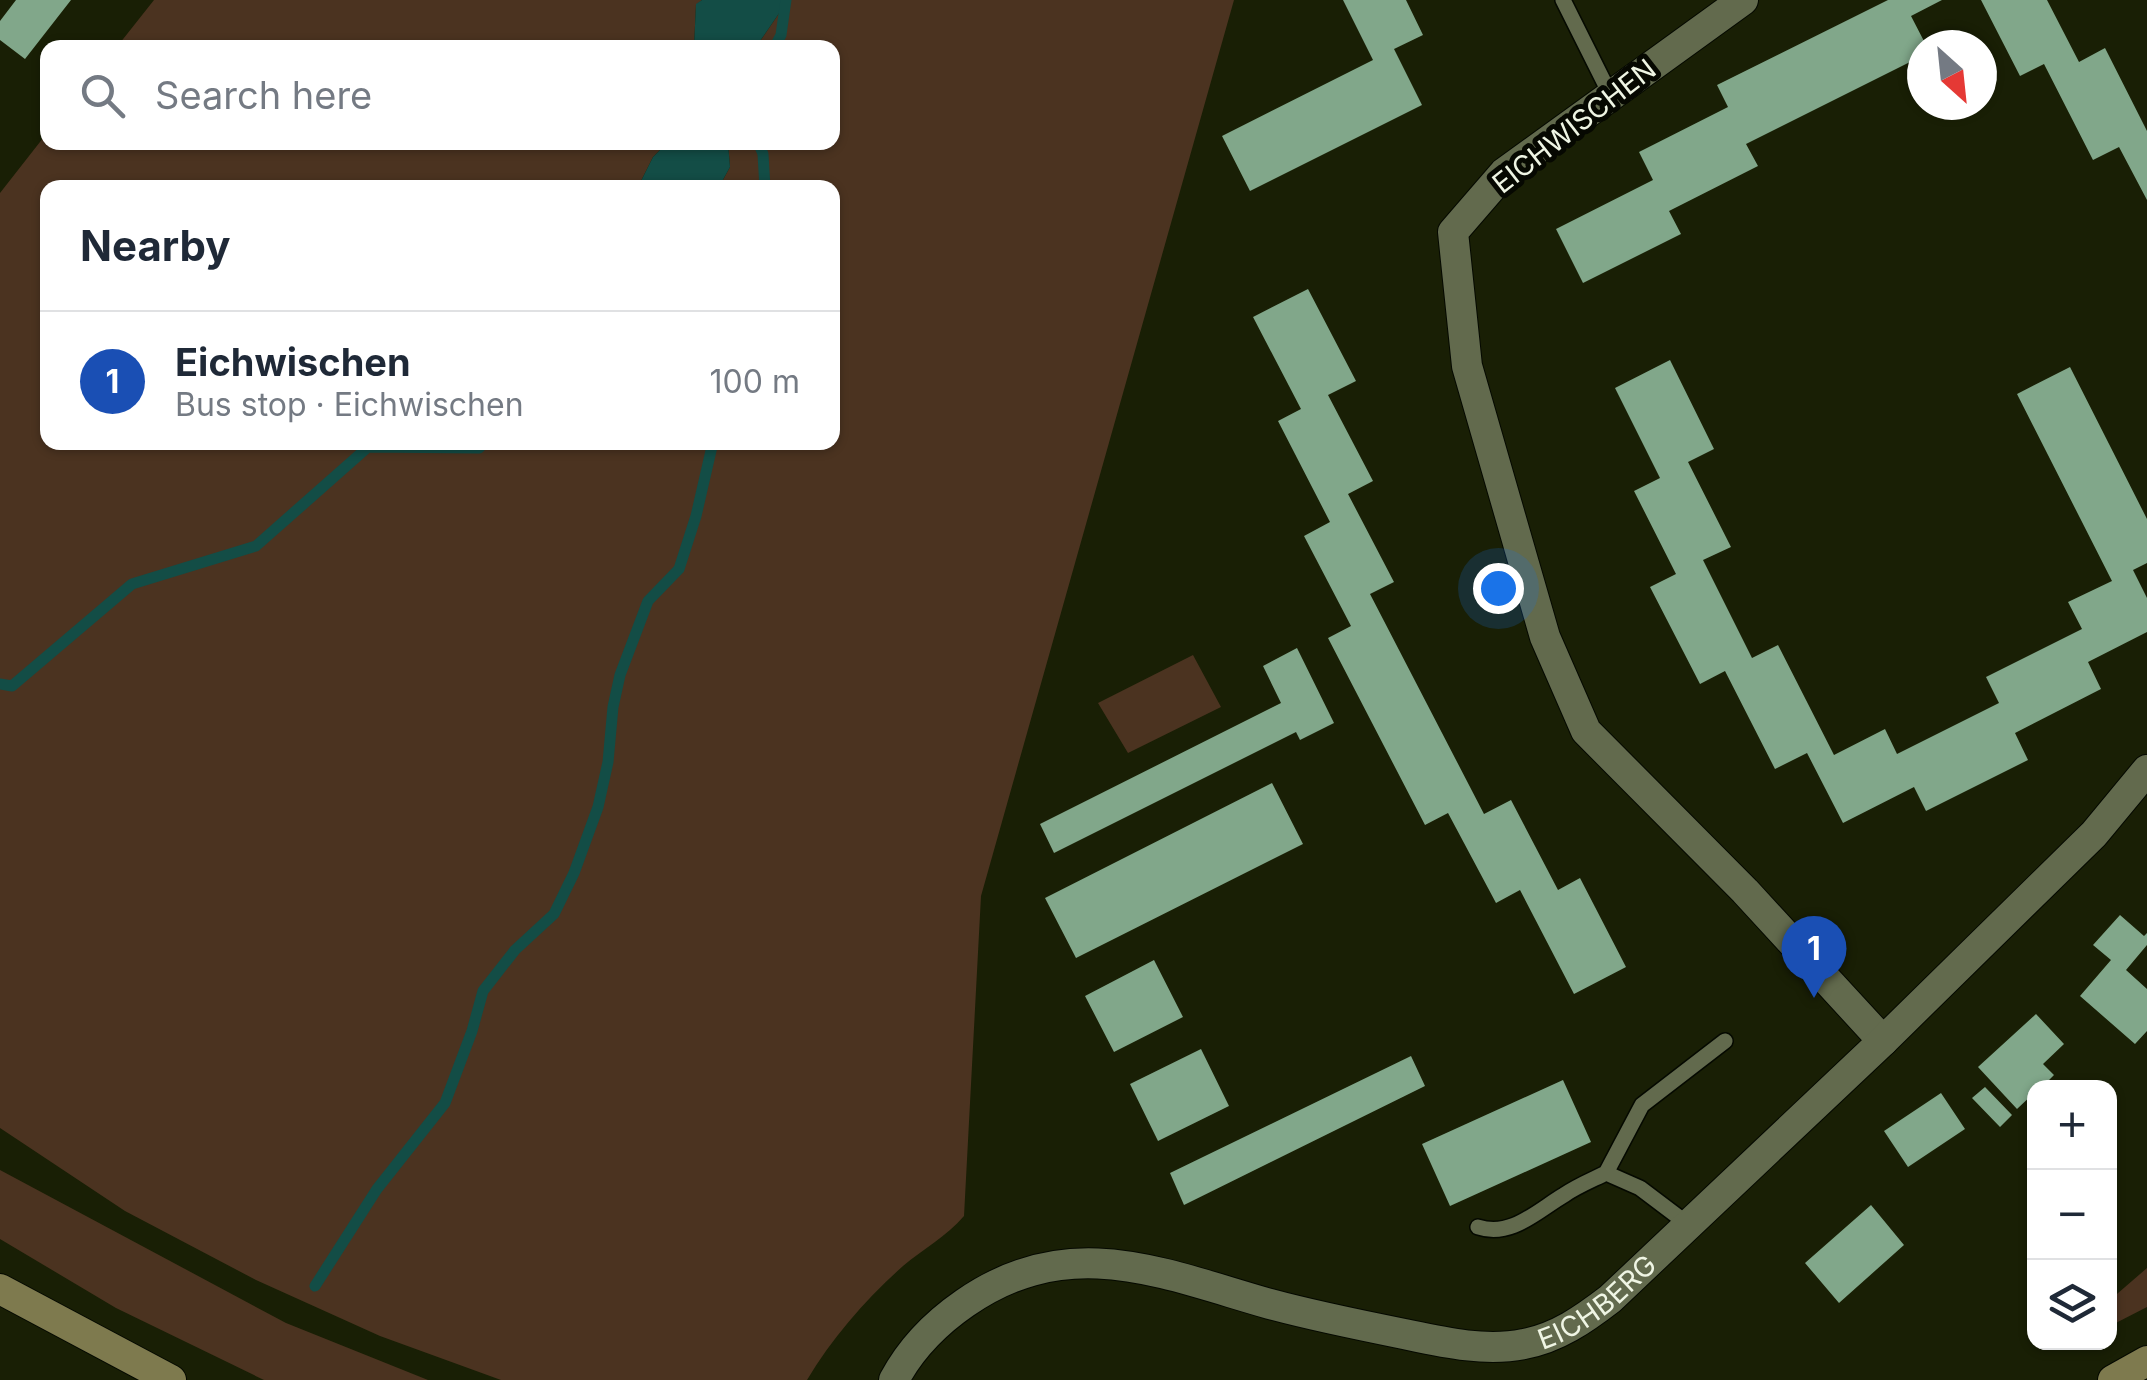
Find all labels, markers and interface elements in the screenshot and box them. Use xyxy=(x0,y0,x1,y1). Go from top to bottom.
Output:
north arrow xyxy=(1907,30,1997,120)
search box xyxy=(40,40,840,150)
street label: EICHWISCHEN xyxy=(1486,52,1662,200)
icon: search xyxy=(75,68,130,123)
text: Search here xyxy=(155,72,372,118)
text: Nearby xyxy=(80,220,231,271)
text: Eichwischen xyxy=(175,339,411,385)
text: 1 xyxy=(106,362,119,401)
text: 100 m xyxy=(710,362,800,401)
text: Bus stop · Eichwischen xyxy=(175,385,524,424)
your location xyxy=(1473,563,1524,614)
pin: 1 xyxy=(1782,916,1846,998)
map controls xyxy=(2027,1080,2117,1350)
button: + xyxy=(2027,1080,2117,1170)
button: − xyxy=(2027,1170,2117,1260)
street label: EICHBERG xyxy=(1533,1247,1663,1356)
button: layers xyxy=(2027,1260,2117,1350)

